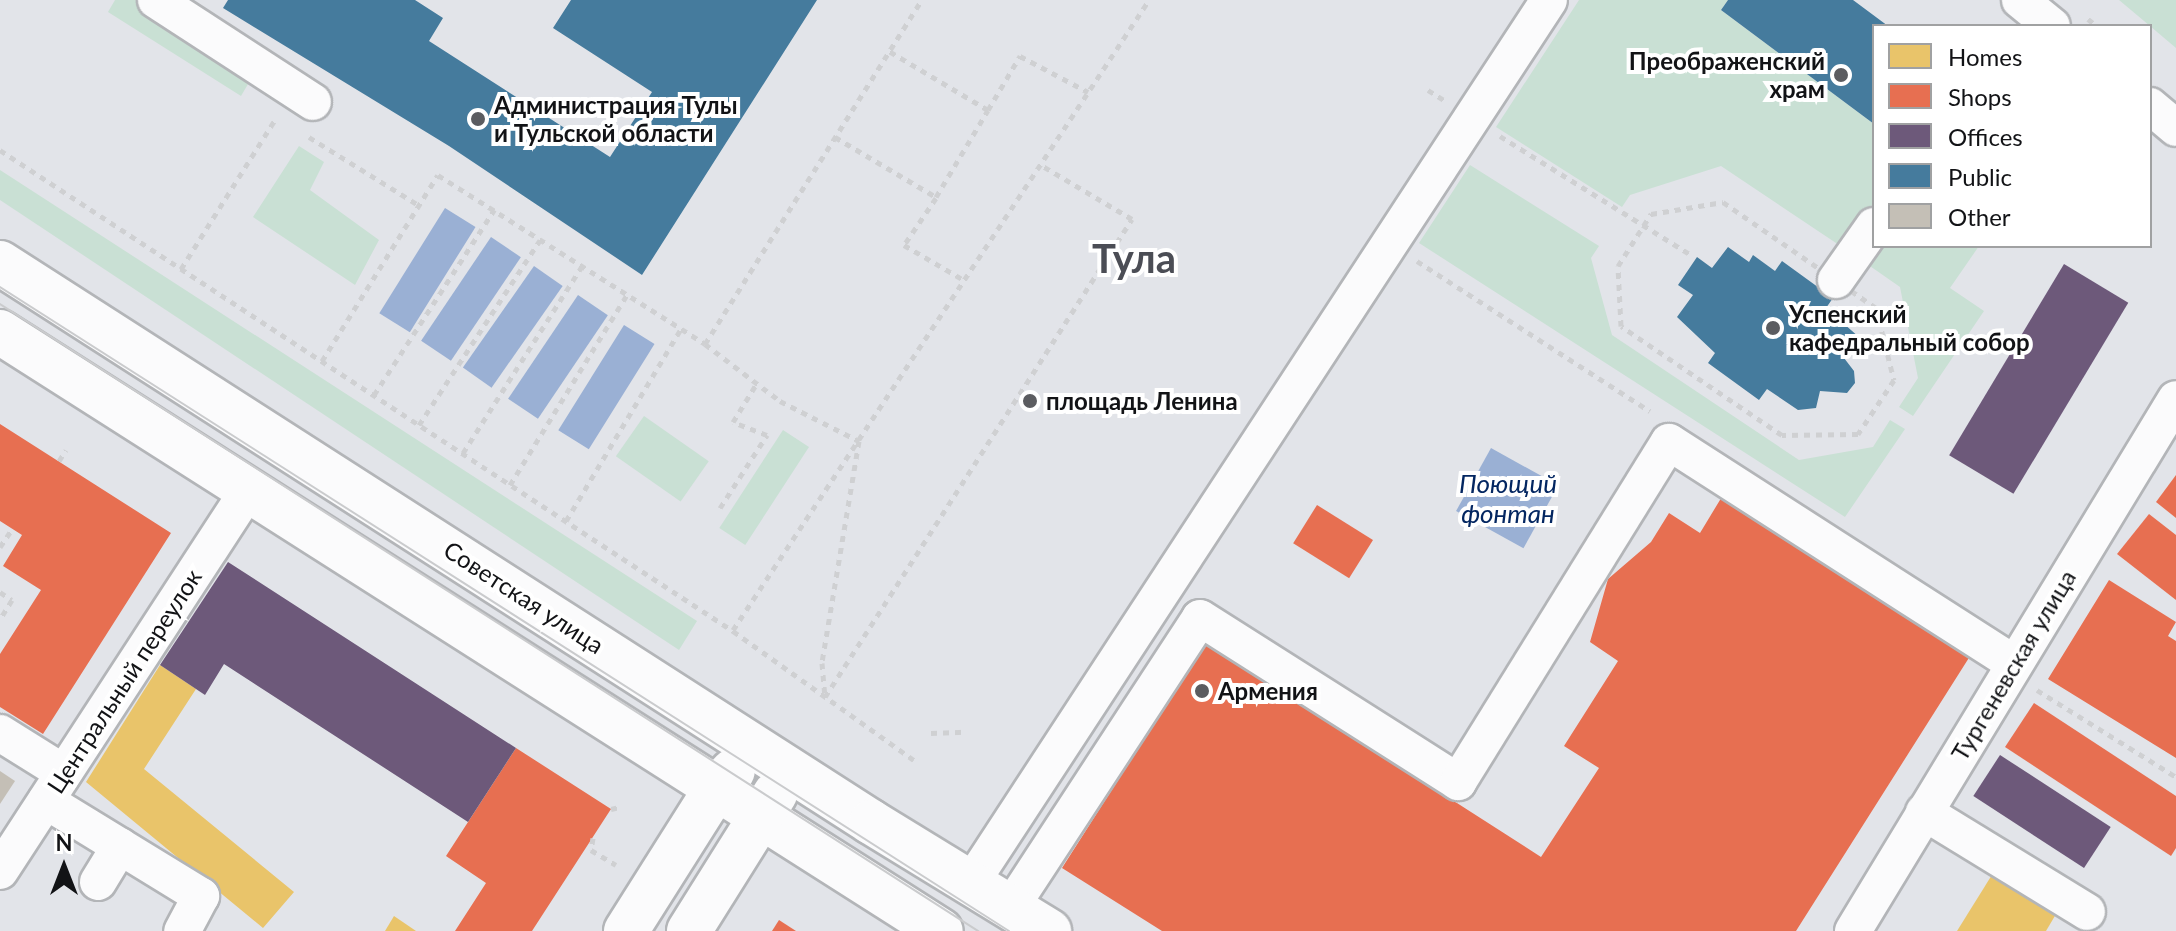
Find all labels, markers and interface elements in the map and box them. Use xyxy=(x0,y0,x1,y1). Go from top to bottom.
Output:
legend xyxy=(1872,24,2152,248)
text: Homes xyxy=(1948,42,2022,71)
place label: Преображенский храм xyxy=(1629,47,1825,103)
marker: Преображенский храм xyxy=(1832,66,1850,84)
text: Shops xyxy=(1948,82,2012,111)
place label: Администрация Тулы и Тульской области xyxy=(494,91,737,147)
marker: Администрация Тулы и Тульской области xyxy=(469,110,487,128)
text: Offices xyxy=(1948,122,2023,151)
text: Public xyxy=(1948,162,2012,191)
text: Other xyxy=(1948,202,2011,231)
district label: Тула xyxy=(1092,234,1176,282)
place label: Успенский кафедральный собор xyxy=(1789,300,2030,356)
marker: Успенский кафедральный собор xyxy=(1764,319,1782,337)
place label: площадь Ленина xyxy=(1046,387,1238,415)
marker: площадь Ленина xyxy=(1021,392,1039,410)
water label: Поющий фонтан xyxy=(1459,468,1557,530)
street label: Советская улица xyxy=(439,535,609,659)
street label: Центральный переулок xyxy=(41,564,207,798)
street label: Тургеневская улица xyxy=(1945,564,2081,766)
place label: Армения xyxy=(1218,677,1318,705)
marker: Армения xyxy=(1193,682,1211,700)
north arrow xyxy=(24,827,104,907)
text: N xyxy=(56,829,72,856)

